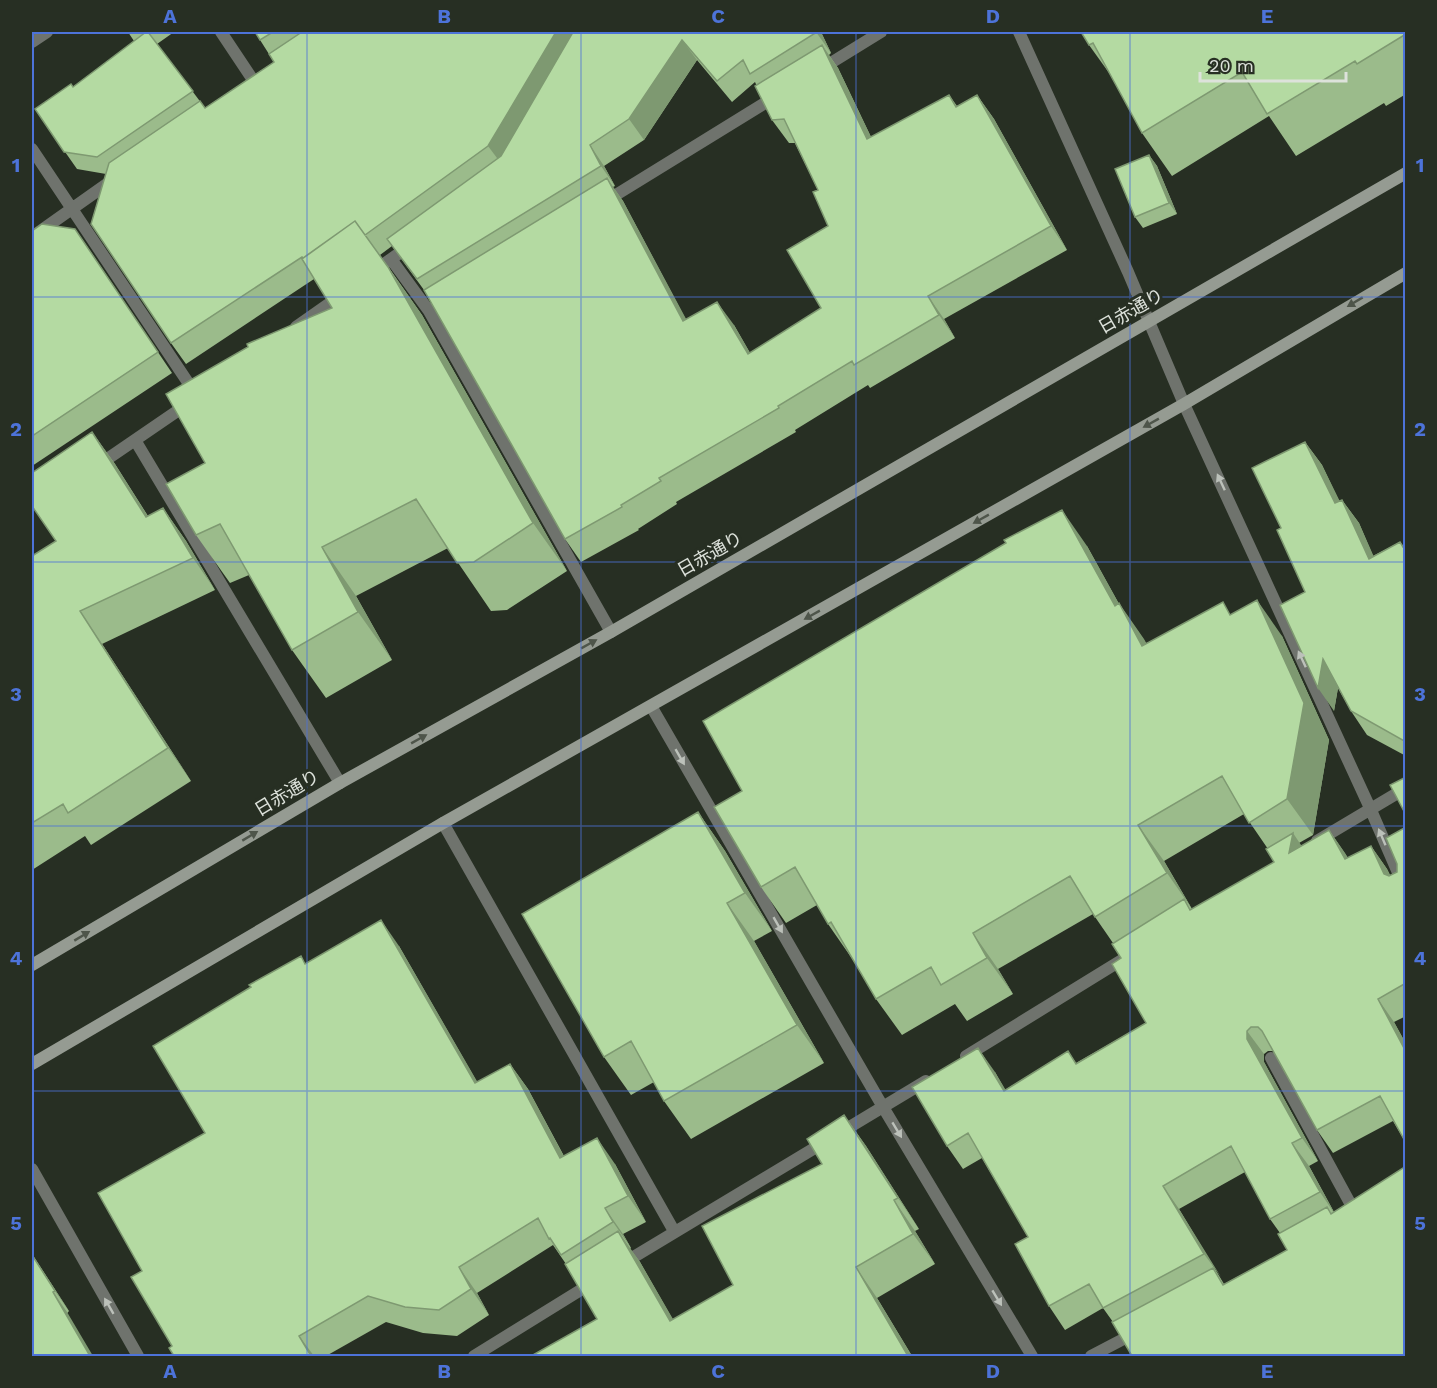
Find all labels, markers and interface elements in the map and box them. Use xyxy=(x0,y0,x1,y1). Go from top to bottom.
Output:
text: A xyxy=(163,4,177,28)
text: B xyxy=(437,4,451,28)
text: C xyxy=(711,4,725,28)
text: D xyxy=(986,4,1000,28)
text: E xyxy=(1261,4,1273,28)
scale bar xyxy=(1200,45,1346,83)
text: 20 m xyxy=(1209,55,1254,76)
text: 1 xyxy=(12,153,20,177)
text: 1 xyxy=(1416,153,1424,177)
street label: 日赤通り xyxy=(1094,283,1167,338)
one-way arrow xyxy=(1347,297,1363,308)
text: 2 xyxy=(10,417,22,441)
text: 2 xyxy=(1414,417,1426,441)
one-way arrow xyxy=(1142,418,1159,428)
one-way arrow xyxy=(1216,474,1225,491)
one-way arrow xyxy=(972,514,989,524)
street label: 日赤通り xyxy=(673,526,746,581)
one-way arrow xyxy=(803,610,820,620)
one-way arrow xyxy=(581,639,598,649)
one-way arrow xyxy=(1297,650,1307,668)
text: 3 xyxy=(10,682,22,706)
text: 3 xyxy=(1414,682,1426,706)
one-way arrow xyxy=(410,734,427,744)
one-way arrow xyxy=(675,748,685,765)
street label: 日赤通り xyxy=(250,765,323,820)
one-way arrow xyxy=(1377,828,1387,846)
one-way arrow xyxy=(242,831,258,842)
one-way arrow xyxy=(772,917,783,933)
one-way arrow xyxy=(74,930,90,941)
text: 4 xyxy=(10,946,23,970)
text: 4 xyxy=(1414,946,1427,970)
one-way arrow xyxy=(891,1122,902,1138)
text: 5 xyxy=(10,1211,22,1235)
text: 5 xyxy=(1414,1211,1426,1235)
one-way arrow xyxy=(991,1290,1002,1306)
one-way arrow xyxy=(104,1297,114,1314)
text: A xyxy=(163,1359,177,1383)
text: B xyxy=(437,1359,451,1383)
text: C xyxy=(711,1359,725,1383)
text: D xyxy=(986,1359,1000,1383)
text: E xyxy=(1261,1359,1273,1383)

